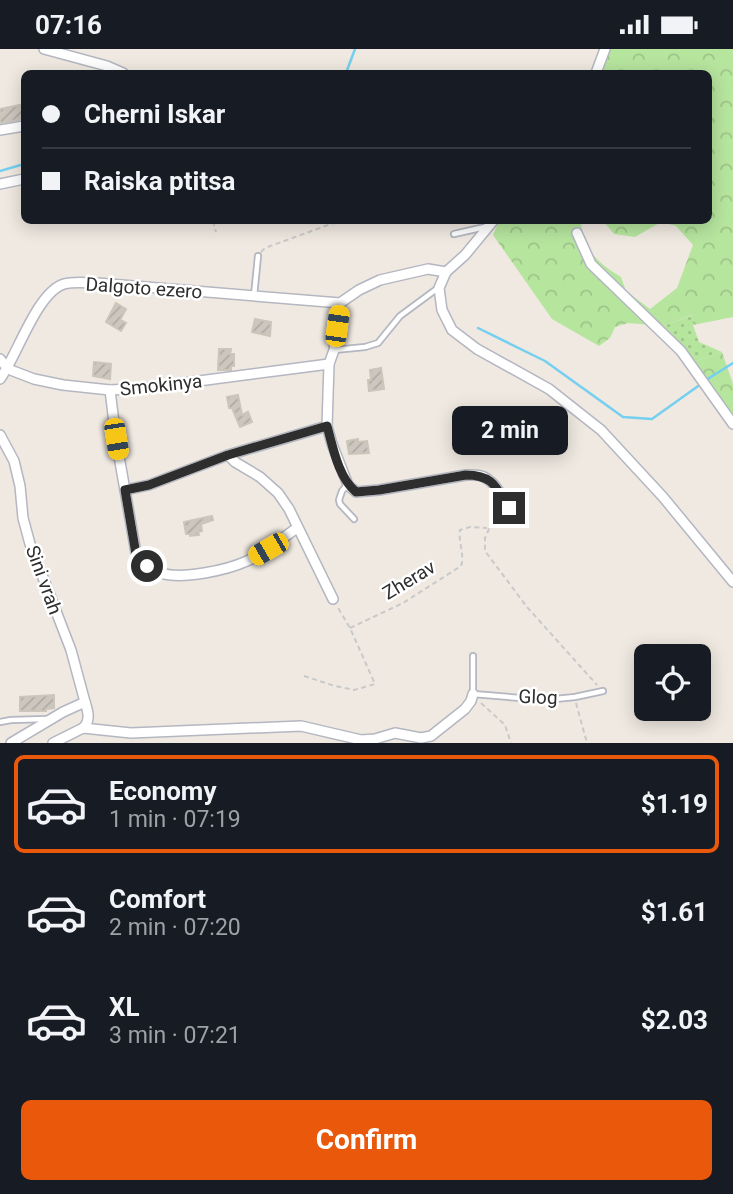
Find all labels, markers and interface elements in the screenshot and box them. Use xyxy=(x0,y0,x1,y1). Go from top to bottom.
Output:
text: 07:16 xyxy=(35,10,102,40)
text: Cherni Iskar xyxy=(84,99,225,129)
text: Raiska ptitsa xyxy=(84,166,235,196)
street label: Dalgoto ezero xyxy=(85,272,203,304)
car xyxy=(324,304,351,348)
street label: Smokinya xyxy=(119,369,203,401)
callout: 2 min xyxy=(451,407,567,455)
car xyxy=(103,417,130,461)
text: 2 min xyxy=(481,417,539,444)
route end xyxy=(493,492,525,524)
car xyxy=(245,529,292,569)
street label: Sini vrah xyxy=(21,542,67,618)
route start xyxy=(131,550,163,582)
street label: Zherav xyxy=(378,555,440,605)
map controls xyxy=(634,644,711,721)
button: locate xyxy=(634,644,711,721)
street label: Glog xyxy=(518,685,558,709)
icon: car xyxy=(25,773,88,836)
text: Economy xyxy=(109,776,216,806)
text: $1.19 xyxy=(641,789,708,819)
text: 1 min · 07:19 xyxy=(109,806,241,833)
icon: car xyxy=(25,881,88,944)
text: Comfort xyxy=(109,884,206,914)
text: $1.61 xyxy=(641,897,708,927)
text: 2 min · 07:20 xyxy=(109,914,241,941)
icon: car xyxy=(25,989,88,1052)
text: XL xyxy=(109,992,140,1022)
text: $2.03 xyxy=(641,1005,708,1035)
text: 3 min · 07:21 xyxy=(109,1022,241,1049)
button: Confirm xyxy=(21,1100,712,1180)

